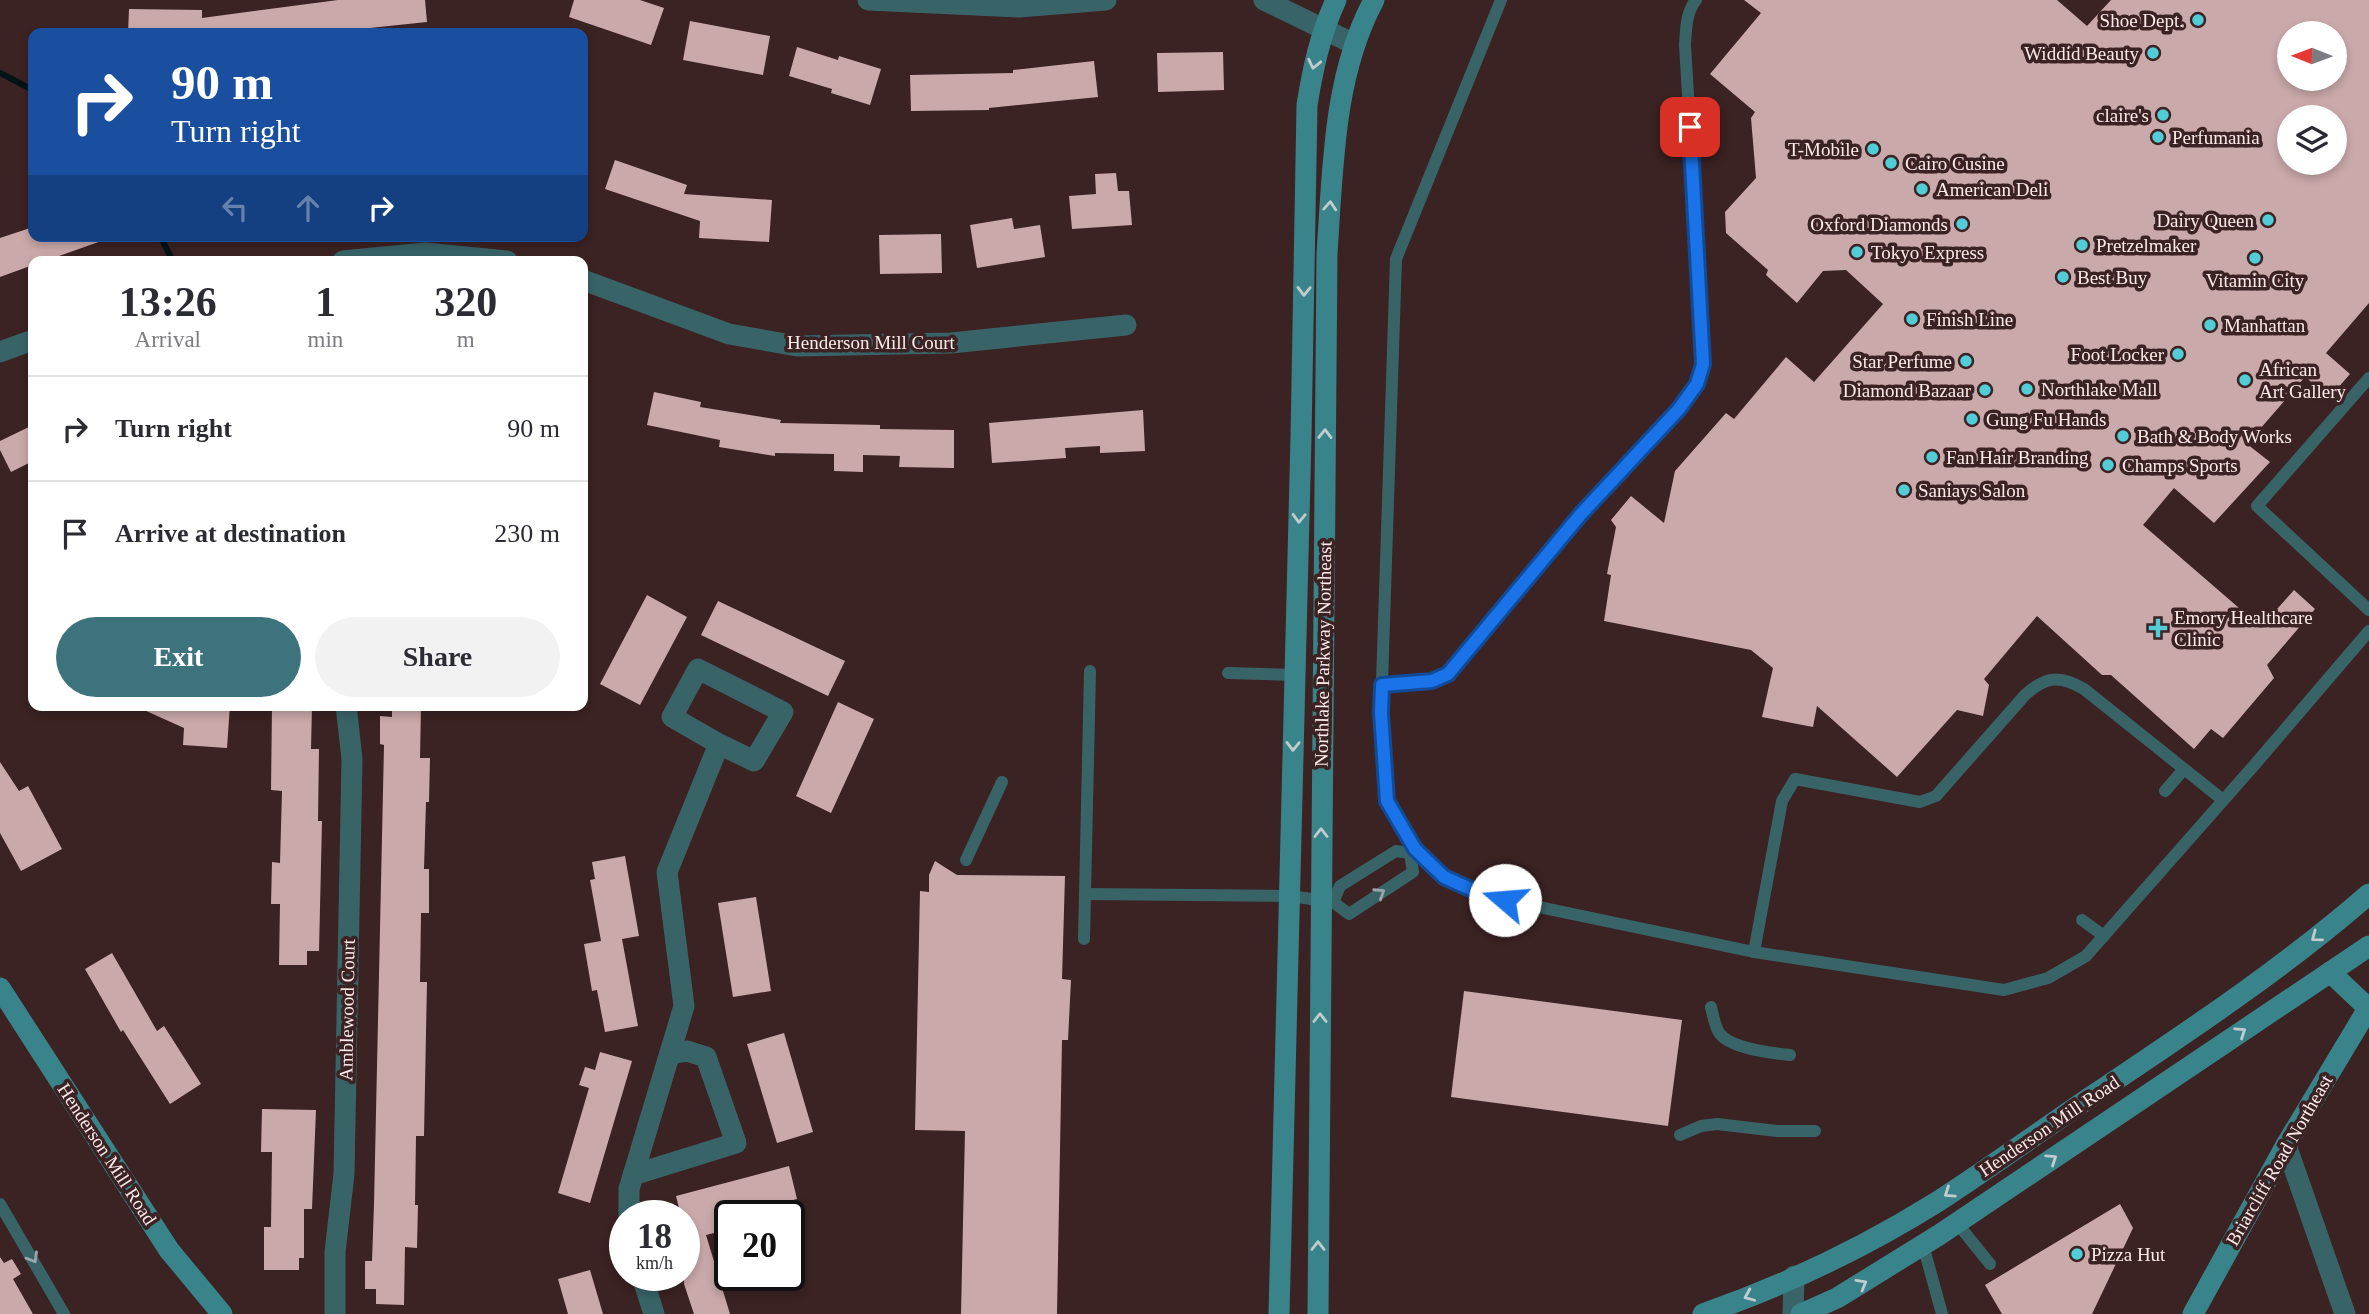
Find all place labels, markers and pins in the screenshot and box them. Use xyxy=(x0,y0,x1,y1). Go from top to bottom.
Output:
place label: Shoe Dept. xyxy=(2100,10,2184,31)
marker: Shoe Dept. xyxy=(2190,12,2206,28)
place label: Widdid Beauty xyxy=(2024,43,2139,64)
marker: Widdid Beauty xyxy=(2145,45,2161,61)
pin xyxy=(1660,97,1720,157)
place label: claire's xyxy=(2096,105,2149,126)
marker: claire's xyxy=(2155,107,2171,123)
place label: Perfumania xyxy=(2172,127,2260,148)
marker: Perfumania xyxy=(2150,129,2166,145)
place label: T-Mobile xyxy=(1788,139,1859,160)
marker: T-Mobile xyxy=(1865,141,1881,157)
place label: Cairo Cusine xyxy=(1905,153,2005,174)
marker: Cairo Cusine xyxy=(1883,155,1899,171)
place label: American Deli xyxy=(1936,179,2048,200)
marker: American Deli xyxy=(1914,181,1930,197)
place label: Dairy Queen xyxy=(2156,210,2254,231)
marker: Dairy Queen xyxy=(2260,212,2276,228)
place label: Oxford Diamonds xyxy=(1810,214,1948,235)
marker: Oxford Diamonds xyxy=(1954,216,1970,232)
place label: Pretzelmaker xyxy=(2096,235,2197,256)
marker: Pretzelmaker xyxy=(2074,237,2090,253)
place label: Tokyo Express xyxy=(1871,242,1984,263)
marker: Tokyo Express xyxy=(1849,244,1865,260)
marker: Vitamin City xyxy=(2247,250,2263,266)
place label: Best Buy xyxy=(2077,267,2148,288)
marker: Best Buy xyxy=(2055,269,2071,285)
place label: Vitamin City xyxy=(2206,270,2305,291)
place label: Finish Line xyxy=(1926,309,2013,330)
marker: Finish Line xyxy=(1904,311,1920,327)
place label: Manhattan xyxy=(2224,315,2306,336)
marker: Manhattan xyxy=(2202,317,2218,333)
place label: Foot Locker xyxy=(2071,344,2165,365)
marker: Foot Locker xyxy=(2170,346,2186,362)
place label: Star Perfume xyxy=(1852,351,1952,372)
marker: Star Perfume xyxy=(1958,353,1974,369)
place label: African Art Gallery xyxy=(2259,359,2347,402)
marker: African Art Gallery xyxy=(2237,372,2253,388)
place label: Northlake Mall xyxy=(2041,379,2158,400)
place label: Diamond Bazaar xyxy=(1843,380,1972,401)
marker: Northlake Mall xyxy=(2019,381,2035,397)
marker: Diamond Bazaar xyxy=(1977,382,1993,398)
place label: Gung Fu Hands xyxy=(1986,409,2106,430)
marker: Gung Fu Hands xyxy=(1964,411,1980,427)
place label: Bath & Body Works xyxy=(2137,426,2292,447)
marker: Bath & Body Works xyxy=(2115,428,2131,444)
place label: Fan Hair Branding xyxy=(1946,447,2089,468)
marker: Fan Hair Branding xyxy=(1924,449,1940,465)
place label: Champs Sports xyxy=(2122,455,2238,476)
marker: Champs Sports xyxy=(2100,457,2116,473)
place label: Saniays Salon xyxy=(1918,480,2026,501)
marker: Saniays Salon xyxy=(1896,482,1912,498)
place label: Emory Healthcare Clinic xyxy=(2174,607,2313,650)
marker: Emory Healthcare Clinic xyxy=(2148,618,2168,638)
place label: Pizza Hut xyxy=(2091,1244,2166,1265)
marker: Pizza Hut xyxy=(2069,1246,2085,1262)

